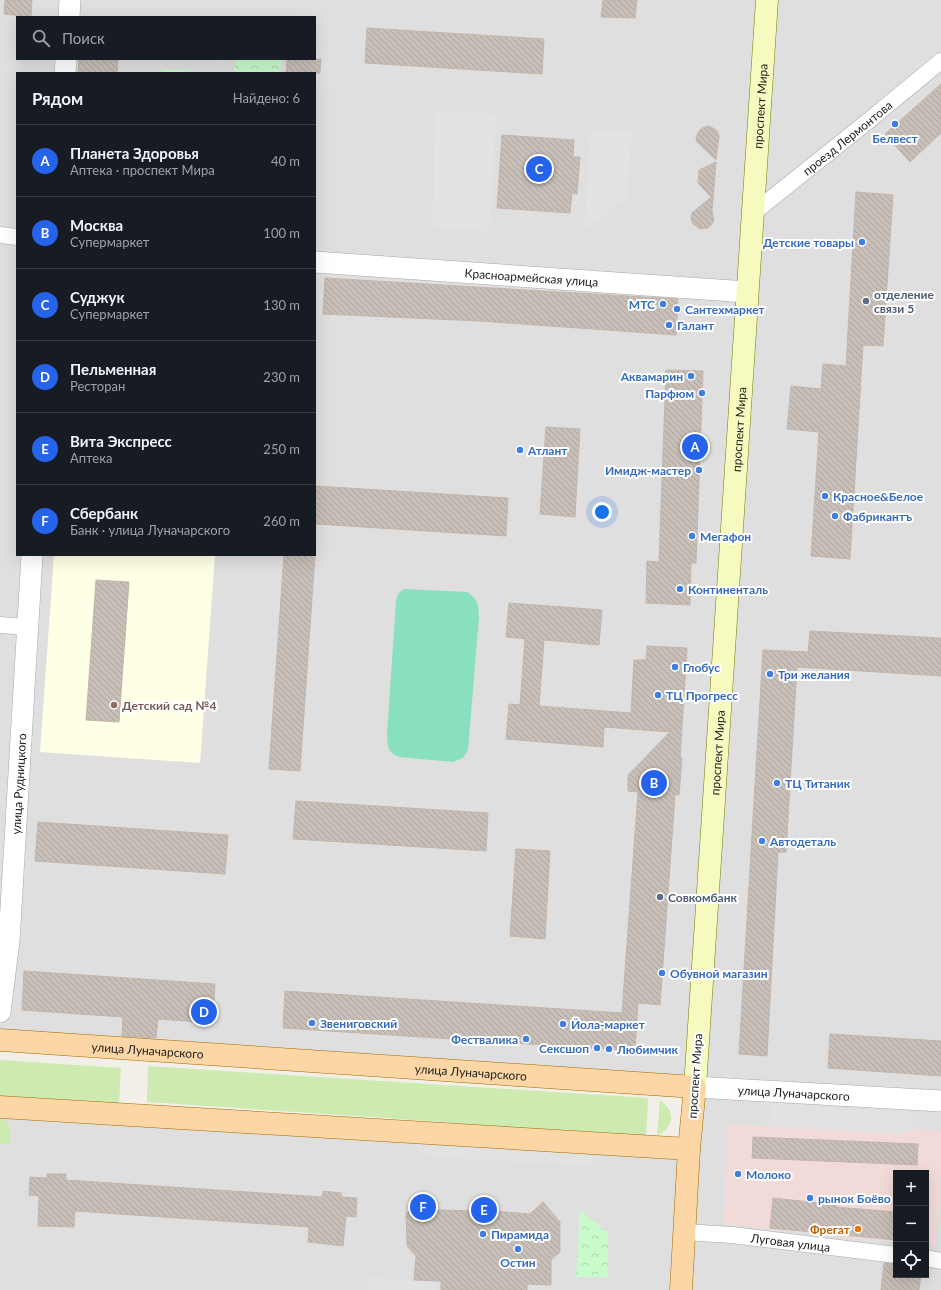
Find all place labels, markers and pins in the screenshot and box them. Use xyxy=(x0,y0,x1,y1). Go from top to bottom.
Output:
marker: Белвест xyxy=(890,119,900,129)
place label: Белвест xyxy=(872,131,919,146)
pin: C xyxy=(526,154,552,184)
place label: Детские товары xyxy=(763,235,854,250)
marker: Детские товары xyxy=(857,237,867,247)
place label: отделение связи 5 xyxy=(874,287,935,316)
marker: отделение связи 5 xyxy=(861,296,871,306)
place label: МТС xyxy=(629,297,655,312)
marker: МТС xyxy=(658,299,668,309)
place label: Сантехмаркет xyxy=(685,302,766,317)
marker: Сантехмаркет xyxy=(672,304,682,314)
place label: Галант xyxy=(677,318,715,333)
marker: Галант xyxy=(664,320,674,330)
place label: Аквамарин xyxy=(620,369,683,384)
marker: Аквамарин xyxy=(686,371,696,381)
place label: Парфюм xyxy=(645,386,694,401)
marker: Парфюм xyxy=(697,388,707,398)
pin: A xyxy=(682,432,708,462)
place label: Атлант xyxy=(527,443,568,458)
marker: Атлант xyxy=(515,445,525,455)
place label: Имидж-мастер xyxy=(605,463,691,478)
marker: Имидж-мастер xyxy=(694,465,704,475)
place label: Красное&Белое xyxy=(833,489,924,504)
marker: Красное&Белое xyxy=(820,491,830,501)
place label: Фабрикантъ xyxy=(843,509,912,524)
marker: Фабрикантъ xyxy=(830,511,840,521)
place label: Мегафон xyxy=(700,529,751,544)
marker: Мегафон xyxy=(687,531,697,541)
place label: Континенталь xyxy=(688,582,768,597)
marker: Континенталь xyxy=(675,584,685,594)
place label: Глобус xyxy=(683,660,720,675)
marker: Глобус xyxy=(670,662,680,672)
place label: Три желания xyxy=(778,667,850,682)
marker: Три желания xyxy=(765,669,775,679)
place label: ТЦ Прогресс xyxy=(666,688,738,703)
marker: ТЦ Прогресс xyxy=(653,690,663,700)
place label: Детский сад №4 xyxy=(122,698,216,713)
marker: Детский сад №4 xyxy=(109,700,119,710)
pin: B xyxy=(641,768,667,798)
place label: ТЦ Титаник xyxy=(785,776,851,791)
marker: ТЦ Титаник xyxy=(772,778,782,788)
place label: Автодеталь xyxy=(769,834,836,849)
marker: Автодеталь xyxy=(757,836,767,846)
place label: Совкомбанк xyxy=(668,890,738,905)
marker: Совкомбанк xyxy=(655,892,665,902)
place label: Обувной магазин xyxy=(670,966,768,981)
marker: Обувной магазин xyxy=(657,968,667,978)
pin: D xyxy=(191,997,217,1027)
place label: Звениговский xyxy=(320,1016,397,1031)
place label: Йола-маркет xyxy=(571,1017,646,1032)
marker: Звениговский xyxy=(307,1018,317,1028)
marker: Йола-маркет xyxy=(558,1019,568,1029)
place label: Фествалика xyxy=(451,1032,518,1047)
marker: Фествалика xyxy=(521,1034,531,1044)
place label: Сексшоп xyxy=(539,1041,589,1056)
place label: Любимчик xyxy=(616,1042,678,1057)
marker: Сексшоп xyxy=(592,1043,602,1053)
marker: Любимчик xyxy=(604,1044,614,1054)
place label: Молоко xyxy=(746,1167,791,1182)
marker: Молоко xyxy=(733,1169,743,1179)
place label: рынок Боёво xyxy=(818,1191,891,1206)
pin: F xyxy=(410,1192,436,1222)
marker: рынок Боёво xyxy=(805,1193,815,1203)
pin: E xyxy=(471,1195,497,1225)
place label: Фрегат xyxy=(810,1222,851,1237)
marker: Фрегат xyxy=(853,1224,863,1234)
place label: Пирамида xyxy=(491,1227,549,1242)
marker: Пирамида xyxy=(478,1229,488,1239)
marker: Остин xyxy=(513,1244,523,1254)
place label: Остин xyxy=(500,1255,536,1270)

